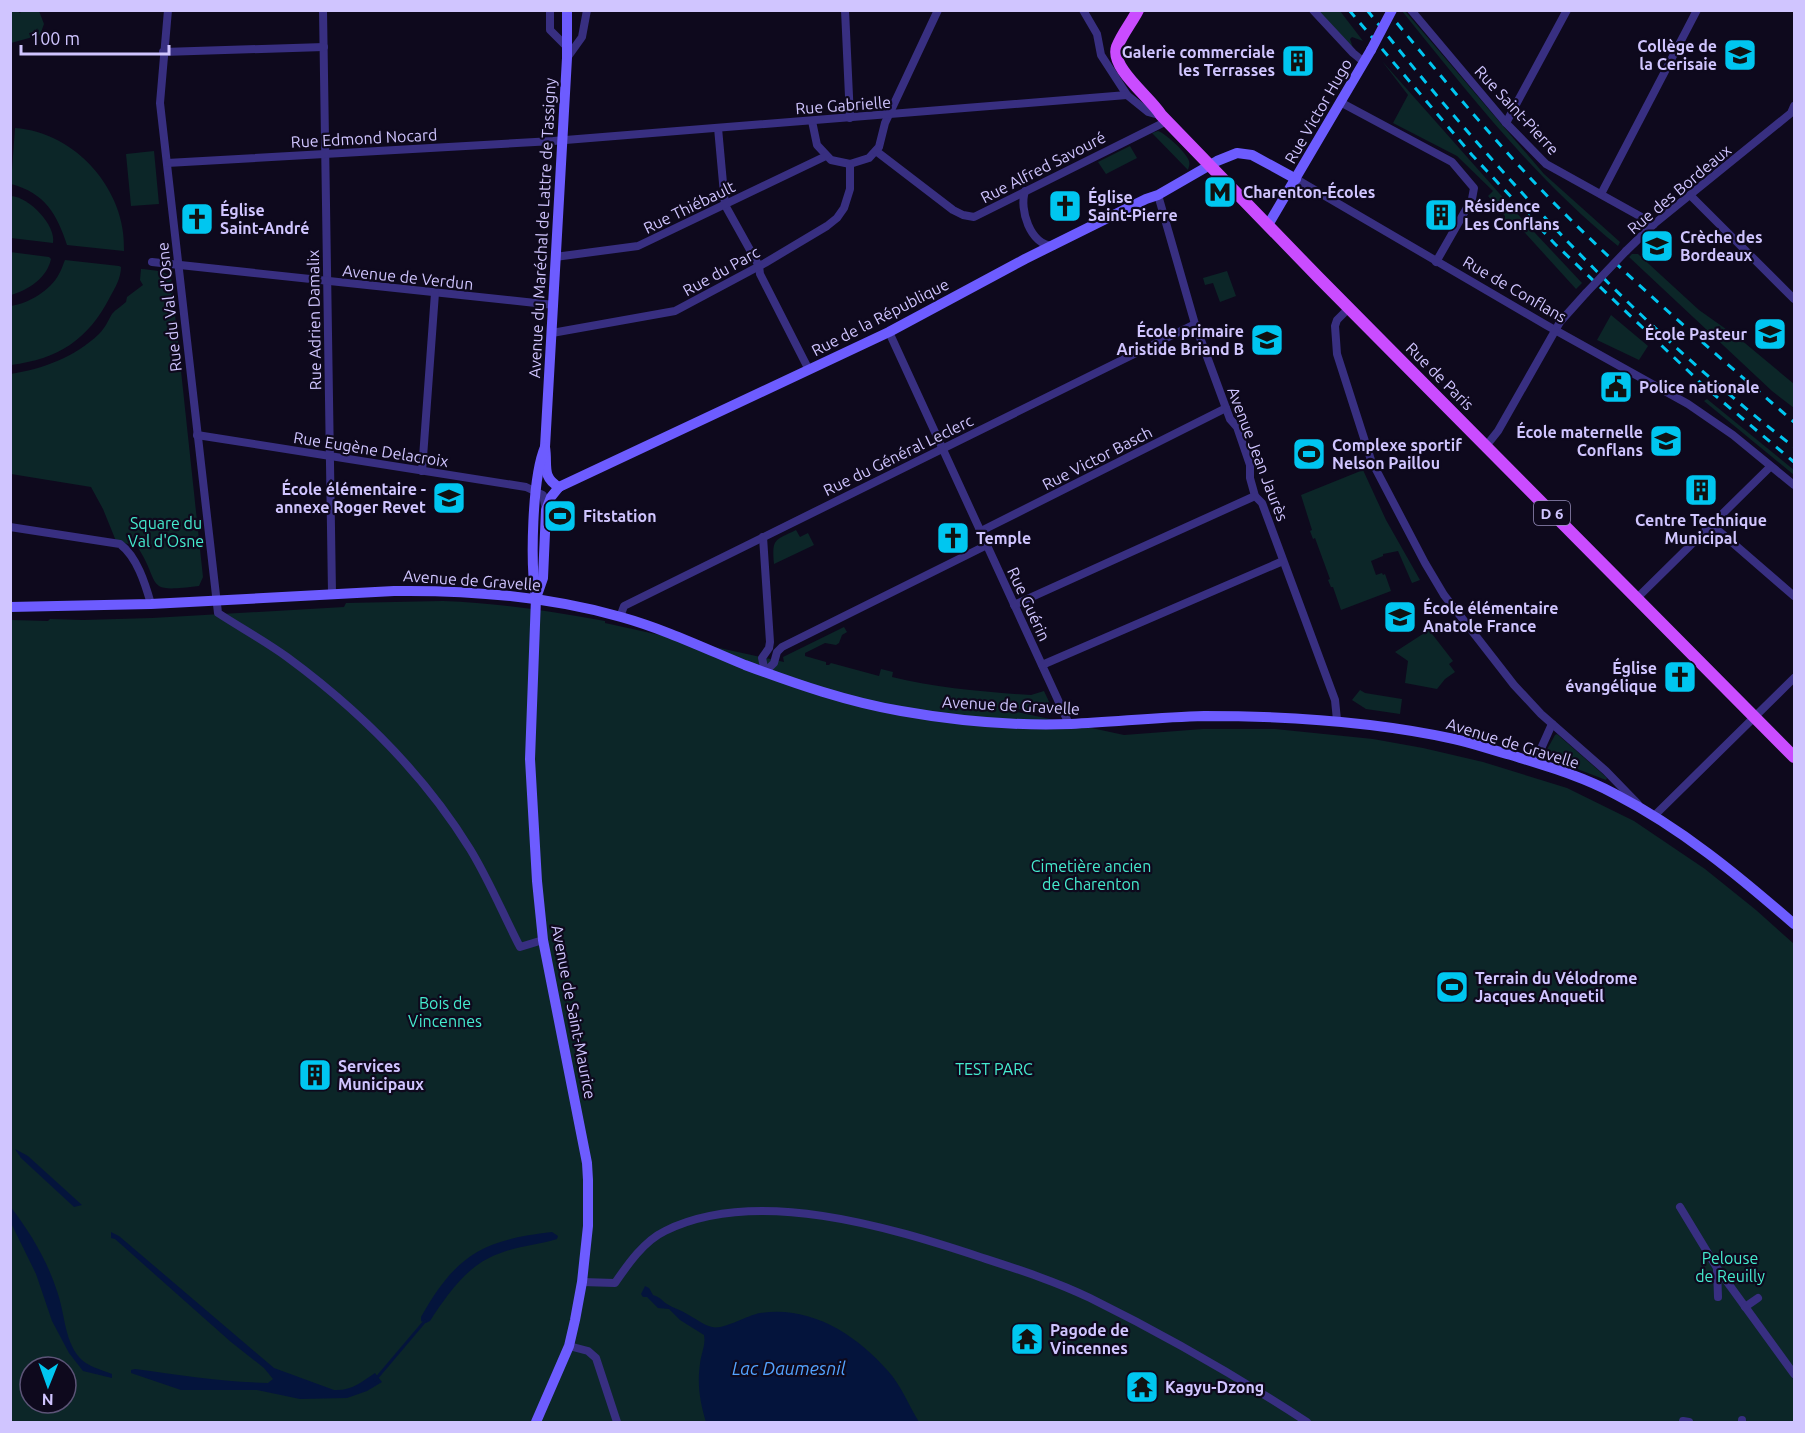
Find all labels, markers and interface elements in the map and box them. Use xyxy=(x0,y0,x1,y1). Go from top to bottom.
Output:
scale bar xyxy=(21,18,170,56)
text: 100 m xyxy=(30,28,80,48)
place label: Collège de la Cerisaie xyxy=(1637,37,1717,73)
school or university icon: Collège de la Cerisaie xyxy=(1722,37,1758,73)
place label: Galerie commerciale les Terrasses xyxy=(1122,43,1275,79)
building icon: Galerie commerciale les Terrasses xyxy=(1280,43,1316,79)
street label: Rue Victor Hugo xyxy=(1281,55,1355,167)
street label: Rue Saint-Pierre xyxy=(1471,62,1563,158)
street label: Avenue du Maréchal de Lattre de Tassigny xyxy=(525,77,559,379)
street label: Rue Gabrielle xyxy=(795,93,891,117)
street label: Rue Edmond Nocard xyxy=(290,125,438,151)
street label: Rue Alfred Savouré xyxy=(977,128,1109,206)
street label: Rue des Bordeaux xyxy=(1624,140,1734,238)
metro station icon: Charenton-Écoles xyxy=(1202,174,1238,210)
street label: Rue Thiébault xyxy=(640,177,738,237)
place label: Charenton-Écoles xyxy=(1243,181,1375,201)
place label: Église Saint-Pierre xyxy=(1088,186,1178,224)
church icon: Église Saint-Pierre xyxy=(1047,188,1083,224)
building icon: Résidence Les Conflans xyxy=(1423,197,1459,233)
place label: Résidence Les Conflans xyxy=(1464,197,1560,233)
place label: Église Saint-André xyxy=(220,199,310,237)
church icon: Église Saint-André xyxy=(179,201,215,237)
school or university icon: Crèche des Bordeaux xyxy=(1639,228,1675,264)
place label: Crèche des Bordeaux xyxy=(1680,228,1762,264)
street label: Rue du Val d'Osne xyxy=(153,241,185,373)
street label: Rue du Parc xyxy=(680,242,763,299)
street label: Rue Adrien Damalix xyxy=(304,250,324,390)
street label: Rue de Conflans xyxy=(1460,252,1570,326)
street label: Avenue de Verdun xyxy=(342,261,474,293)
street label: Rue de la République xyxy=(808,275,952,359)
school or university icon: École Pasteur xyxy=(1752,316,1788,352)
place label: École primaire Aristide Briand B xyxy=(1117,320,1244,358)
school or university icon: École primaire Aristide Briand B xyxy=(1249,322,1285,358)
place label: École Pasteur xyxy=(1645,323,1747,343)
street label: Rue de Paris xyxy=(1403,339,1478,414)
public building icon: Police nationale xyxy=(1598,369,1634,405)
place label: Police nationale xyxy=(1639,378,1760,396)
street label: Avenue Jean Jaurès xyxy=(1224,384,1292,524)
street label: Rue du Général Leclerc xyxy=(820,411,976,499)
place label: École maternelle Conflans xyxy=(1516,421,1643,459)
street label: Rue Victor Basch xyxy=(1039,423,1155,493)
school or university icon: École maternelle Conflans xyxy=(1648,423,1684,459)
street label: Rue Eugène Delacroix xyxy=(292,428,450,470)
sports icon: Complexe sportif Nelson Paillou xyxy=(1291,436,1327,472)
place label: Complexe sportif Nelson Paillou xyxy=(1332,436,1462,472)
building icon: Centre Technique Municipal xyxy=(1683,472,1719,508)
place label: École élémentaire - annexe Roger Revet xyxy=(275,478,426,516)
school or university icon: École élémentaire - annexe Roger Revet xyxy=(431,480,467,516)
sports icon: Fitstation xyxy=(542,498,578,534)
road number: D 6 xyxy=(1534,501,1570,525)
place label: Fitstation xyxy=(583,507,657,525)
place label: Centre Technique Municipal xyxy=(1635,511,1767,547)
park label: Square du Val d'Osne xyxy=(128,514,204,550)
church icon: Temple xyxy=(935,520,971,556)
place label: Temple xyxy=(976,529,1031,547)
street label: Rue Guérin xyxy=(1004,564,1054,644)
street label: Avenue de Gravelle xyxy=(402,566,542,594)
place label: École élémentaire Anatole France xyxy=(1423,597,1559,635)
school or university icon: École élémentaire Anatole France xyxy=(1382,599,1418,635)
place label: Église évangélique xyxy=(1565,657,1657,695)
church icon: Église évangélique xyxy=(1662,659,1698,695)
street label: Avenue de Gravelle xyxy=(942,692,1080,718)
street label: Avenue de Gravelle xyxy=(1444,714,1582,772)
park label: Cimetière ancien de Charenton xyxy=(1031,857,1151,893)
street label: Avenue de Saint-Maurice xyxy=(548,923,600,1101)
sports icon: Terrain du Vélodrome Jacques Anquetil xyxy=(1434,969,1470,1005)
place label: Terrain du Vélodrome Jacques Anquetil xyxy=(1475,969,1638,1005)
park label: Bois de Vincennes xyxy=(408,994,482,1030)
building icon: Services Municipaux xyxy=(297,1057,333,1093)
place label: Services Municipaux xyxy=(338,1057,424,1093)
park label: TEST PARC xyxy=(955,1060,1033,1078)
park label: Pelouse de Reuilly xyxy=(1695,1249,1765,1285)
temple icon: Pagode de Vincennes xyxy=(1009,1321,1045,1357)
place label: Pagode de Vincennes xyxy=(1050,1321,1129,1357)
north arrow xyxy=(18,1355,78,1415)
water label: Lac Daumesnil xyxy=(732,1358,846,1378)
temple icon: Kagyu-Dzong xyxy=(1124,1369,1160,1405)
place label: Kagyu-Dzong xyxy=(1165,1378,1264,1396)
text: N xyxy=(42,1391,54,1409)

